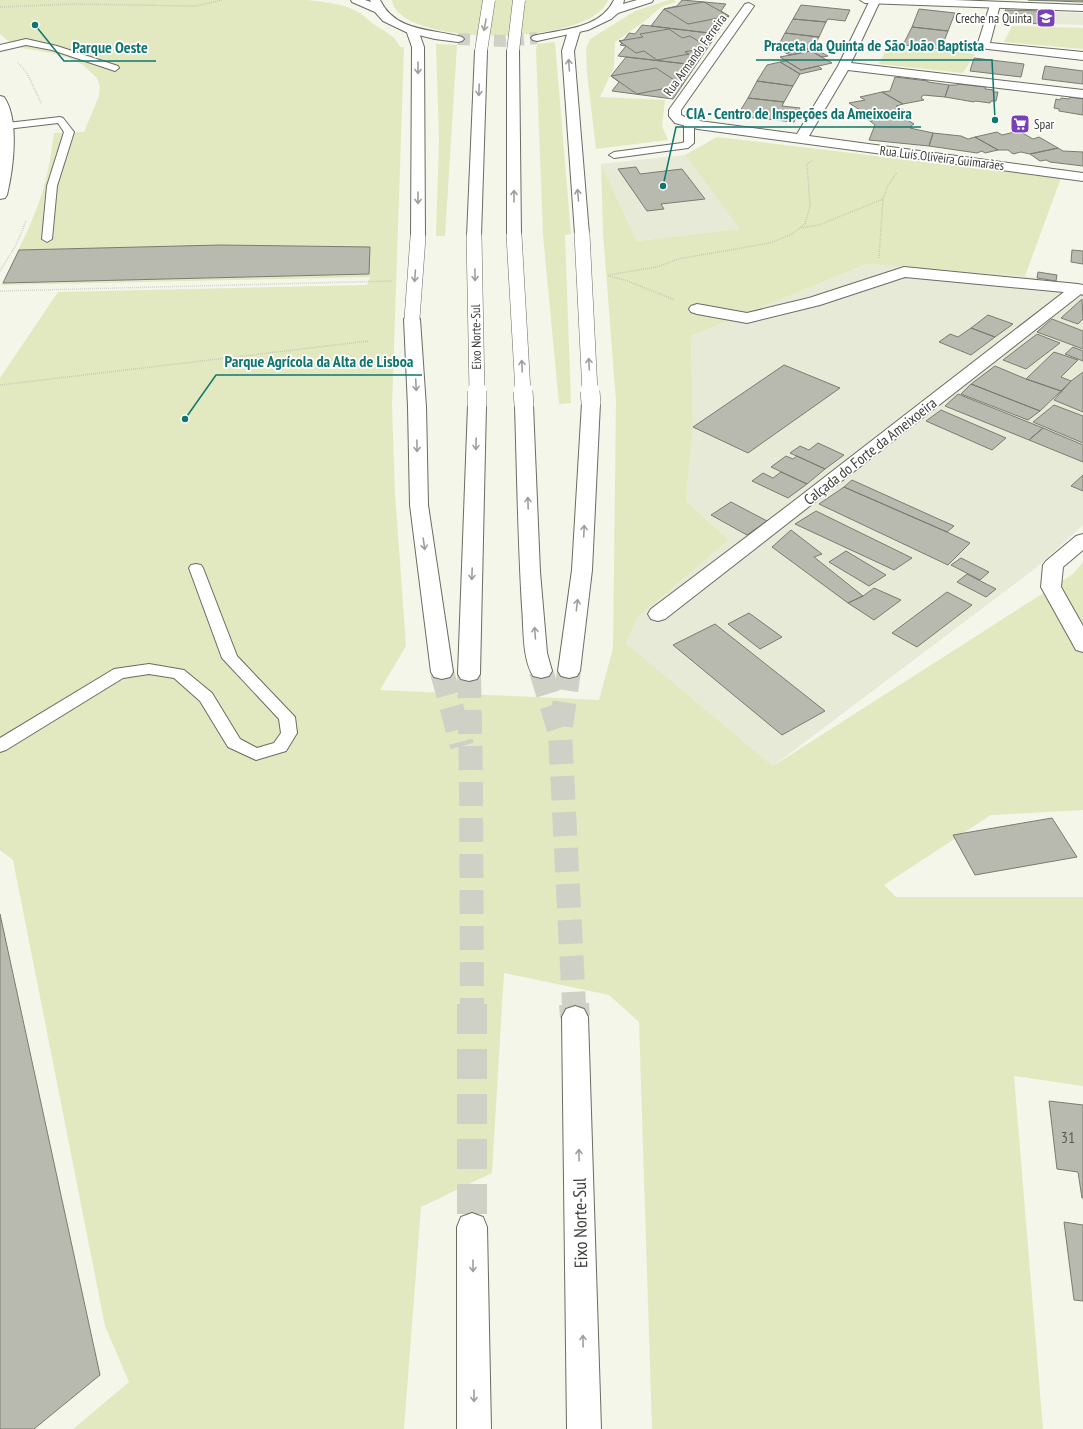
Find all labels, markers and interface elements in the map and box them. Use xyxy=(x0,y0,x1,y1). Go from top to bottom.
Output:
school or university icon: Creche na Quinta xyxy=(1035,7,1057,29)
place label: Creche na Quinta xyxy=(955,10,1032,27)
street label: Rua Armando Ferreira xyxy=(660,11,730,99)
one-way arrow xyxy=(481,18,489,31)
callout: Praceta da Quinta de São João Baptista xyxy=(756,32,992,60)
callout: Parque Oeste xyxy=(64,33,156,61)
text: Praceta da Quinta de São João Baptista xyxy=(764,35,984,55)
text: Parque Oeste xyxy=(72,37,148,57)
one-way arrow xyxy=(565,59,572,72)
one-way arrow xyxy=(414,61,422,74)
one-way arrow xyxy=(476,83,483,96)
callout: CIA - Centro de Inspeções da Ameixoeira xyxy=(676,99,921,127)
text: CIA - Centro de Inspeções da Ameixoeira xyxy=(686,103,912,123)
supermarket icon: Spar xyxy=(1009,113,1031,135)
place label: Spar xyxy=(1034,116,1054,133)
street label: Rua Luís Oliveira Guimarães xyxy=(879,142,1005,174)
one-way arrow xyxy=(575,189,582,202)
one-way arrow xyxy=(510,190,518,203)
one-way arrow xyxy=(414,191,422,204)
one-way arrow xyxy=(471,268,479,281)
one-way arrow xyxy=(412,269,419,282)
street label: Eixo Norte-Sul xyxy=(467,304,485,370)
callout: Parque Agrícola da Alta de Lisboa xyxy=(216,347,422,375)
text: Parque Agrícola da Alta de Lisboa xyxy=(225,351,414,371)
one-way arrow xyxy=(586,358,593,371)
one-way arrow xyxy=(519,360,526,373)
one-way arrow xyxy=(412,378,419,391)
street label: Calçada do Forte da Ameixoeira xyxy=(800,393,940,509)
one-way arrow xyxy=(472,437,480,450)
one-way arrow xyxy=(414,439,421,452)
one-way arrow xyxy=(524,497,532,510)
one-way arrow xyxy=(580,525,588,538)
one-way arrow xyxy=(420,537,428,550)
one-way arrow xyxy=(468,567,475,580)
one-way arrow xyxy=(573,599,581,612)
one-way arrow xyxy=(531,627,538,640)
house number: 31 xyxy=(1061,1127,1075,1147)
one-way arrow xyxy=(575,1149,583,1162)
street label: Eixo Norte-Sul xyxy=(568,1177,592,1268)
one-way arrow xyxy=(469,1259,477,1272)
one-way arrow xyxy=(580,1335,587,1348)
one-way arrow xyxy=(470,1389,478,1402)

